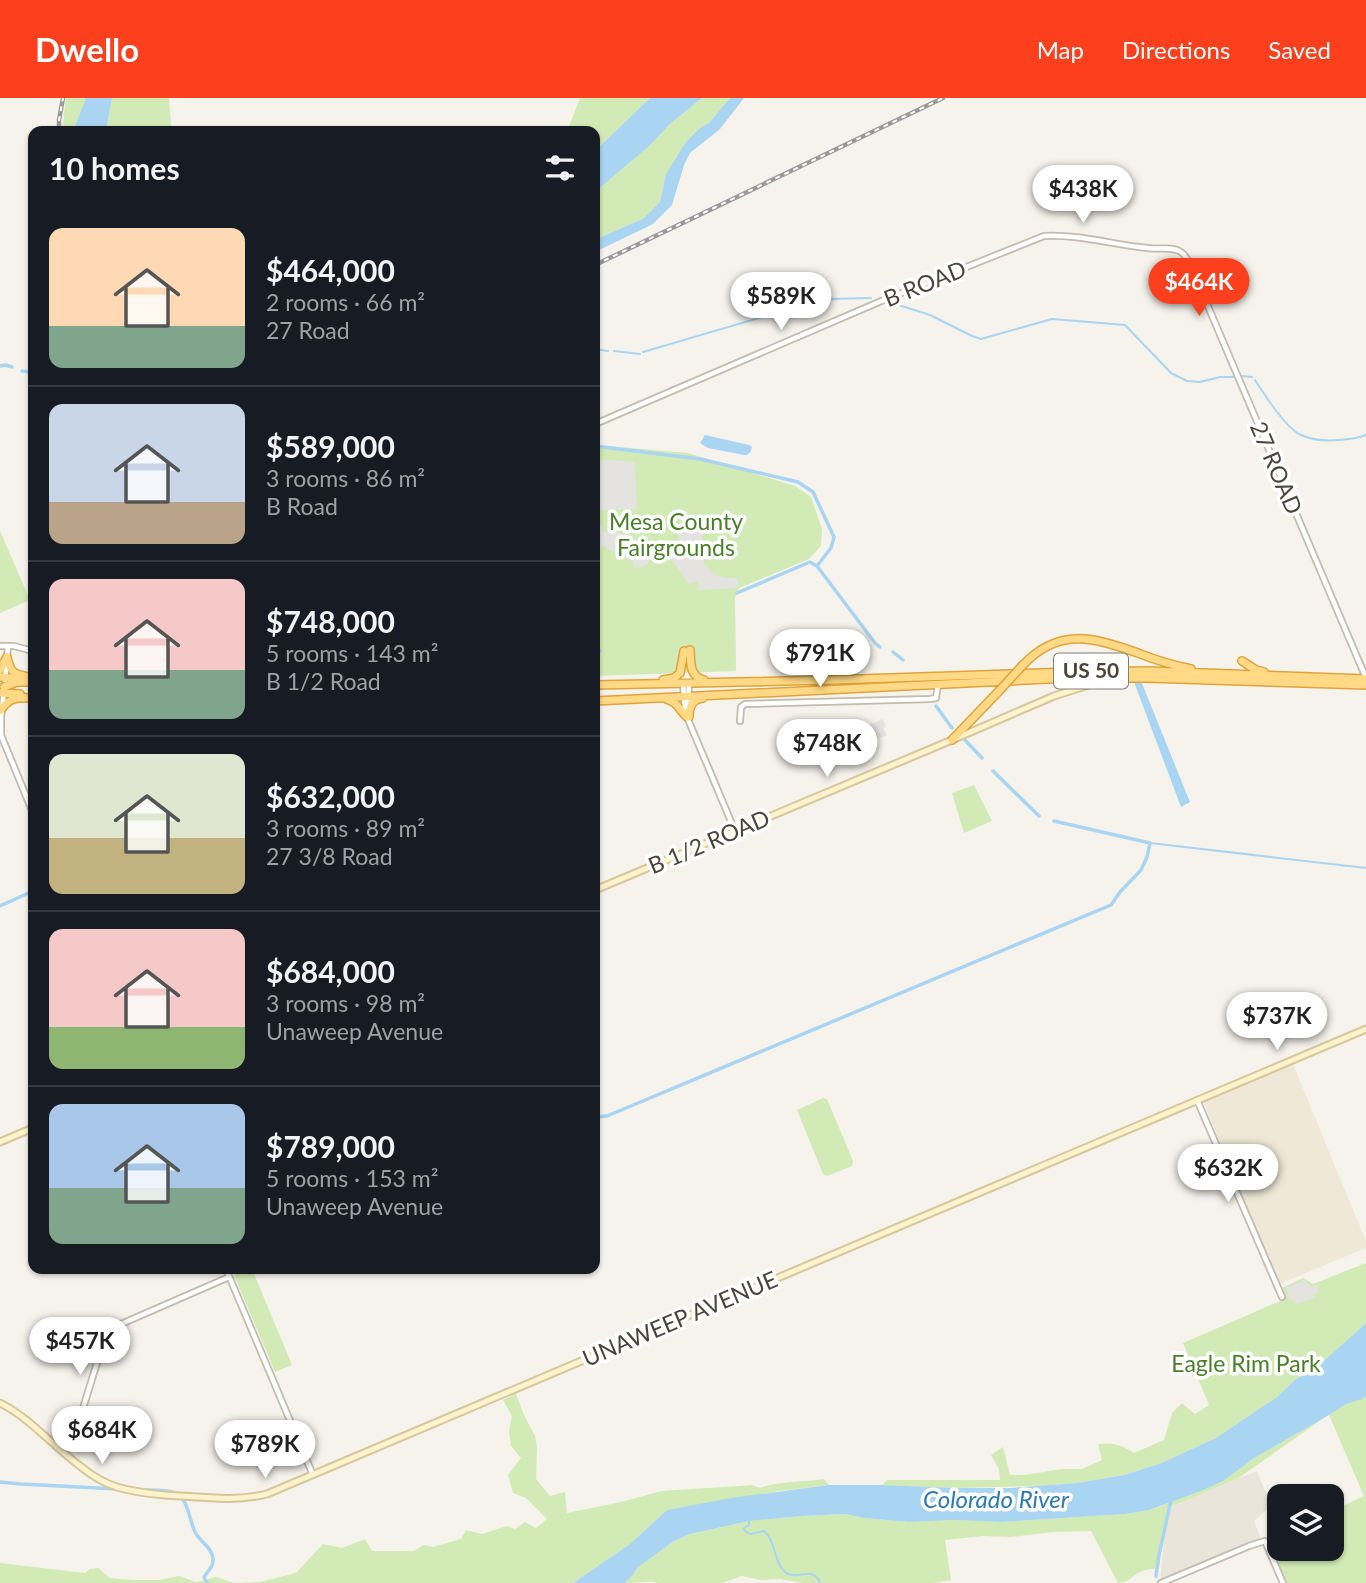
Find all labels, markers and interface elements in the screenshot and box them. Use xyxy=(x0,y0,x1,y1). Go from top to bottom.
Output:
text: Dwello xyxy=(35,29,139,69)
text: Map xyxy=(1037,35,1084,64)
text: Directions xyxy=(1122,35,1230,64)
text: Saved xyxy=(1268,35,1331,64)
icon: filters xyxy=(541,149,579,187)
text: 10 homes xyxy=(49,150,180,186)
pin: $438K xyxy=(1034,166,1132,225)
text: $438K xyxy=(1048,174,1118,202)
text: $464,000 xyxy=(266,252,395,288)
street label: B ROAD xyxy=(879,254,970,312)
icon: home xyxy=(105,256,189,340)
pin: $464K xyxy=(1150,258,1248,318)
text: $464K xyxy=(1164,267,1234,295)
pin: $589K xyxy=(732,272,830,332)
text: $589K xyxy=(746,281,816,309)
text: 2 rooms · 66 m² xyxy=(266,288,425,316)
text: 27 Road xyxy=(266,316,350,344)
street label: 27 ROAD xyxy=(1245,417,1309,518)
text: $589,000 xyxy=(266,428,395,464)
icon: home xyxy=(105,432,189,516)
text: 3 rooms · 86 m² xyxy=(266,464,425,492)
text: B Road xyxy=(266,492,338,520)
park label: Mesa County Fairgrounds xyxy=(609,507,743,561)
text: $748,000 xyxy=(266,603,395,639)
icon: home xyxy=(105,607,189,691)
pin: $791K xyxy=(771,630,869,689)
text: $791K xyxy=(785,638,855,666)
text: 5 rooms · 143 m² xyxy=(266,639,438,667)
road number: US 50 xyxy=(1054,654,1128,688)
text: B 1/2 Road xyxy=(266,667,381,695)
pin: $748K xyxy=(778,720,876,779)
text: $748K xyxy=(792,728,862,756)
text: $632,000 xyxy=(266,778,395,814)
icon: home xyxy=(105,782,189,866)
street label: B 1/2 ROAD xyxy=(644,803,773,879)
text: 3 rooms · 89 m² xyxy=(266,814,425,842)
text: 27 3/8 Road xyxy=(266,842,393,870)
text: $684,000 xyxy=(266,953,395,989)
icon: home xyxy=(105,957,189,1041)
text: 3 rooms · 98 m² xyxy=(266,989,425,1017)
pin: $737K xyxy=(1228,992,1326,1052)
text: $737K xyxy=(1242,1001,1312,1029)
text: Unaweep Avenue xyxy=(266,1017,443,1045)
text: $789,000 xyxy=(266,1128,395,1164)
icon: home xyxy=(105,1132,189,1216)
pin: $632K xyxy=(1179,1144,1277,1204)
text: $632K xyxy=(1193,1153,1263,1181)
text: 5 rooms · 153 m² xyxy=(266,1164,438,1192)
text: Unaweep Avenue xyxy=(266,1192,443,1220)
street label: UNAWEEP AVENUE xyxy=(578,1264,781,1372)
pin: $457K xyxy=(31,1318,129,1377)
text: $457K xyxy=(45,1326,115,1354)
park label: Eagle Rim Park xyxy=(1171,1349,1321,1377)
pin: $684K xyxy=(53,1406,151,1466)
text: $684K xyxy=(67,1415,137,1443)
pin: $789K xyxy=(216,1420,314,1480)
text: $789K xyxy=(230,1429,300,1457)
water label: Colorado River xyxy=(923,1484,1070,1513)
map controls xyxy=(1267,1484,1344,1561)
button: layers xyxy=(1267,1484,1344,1561)

